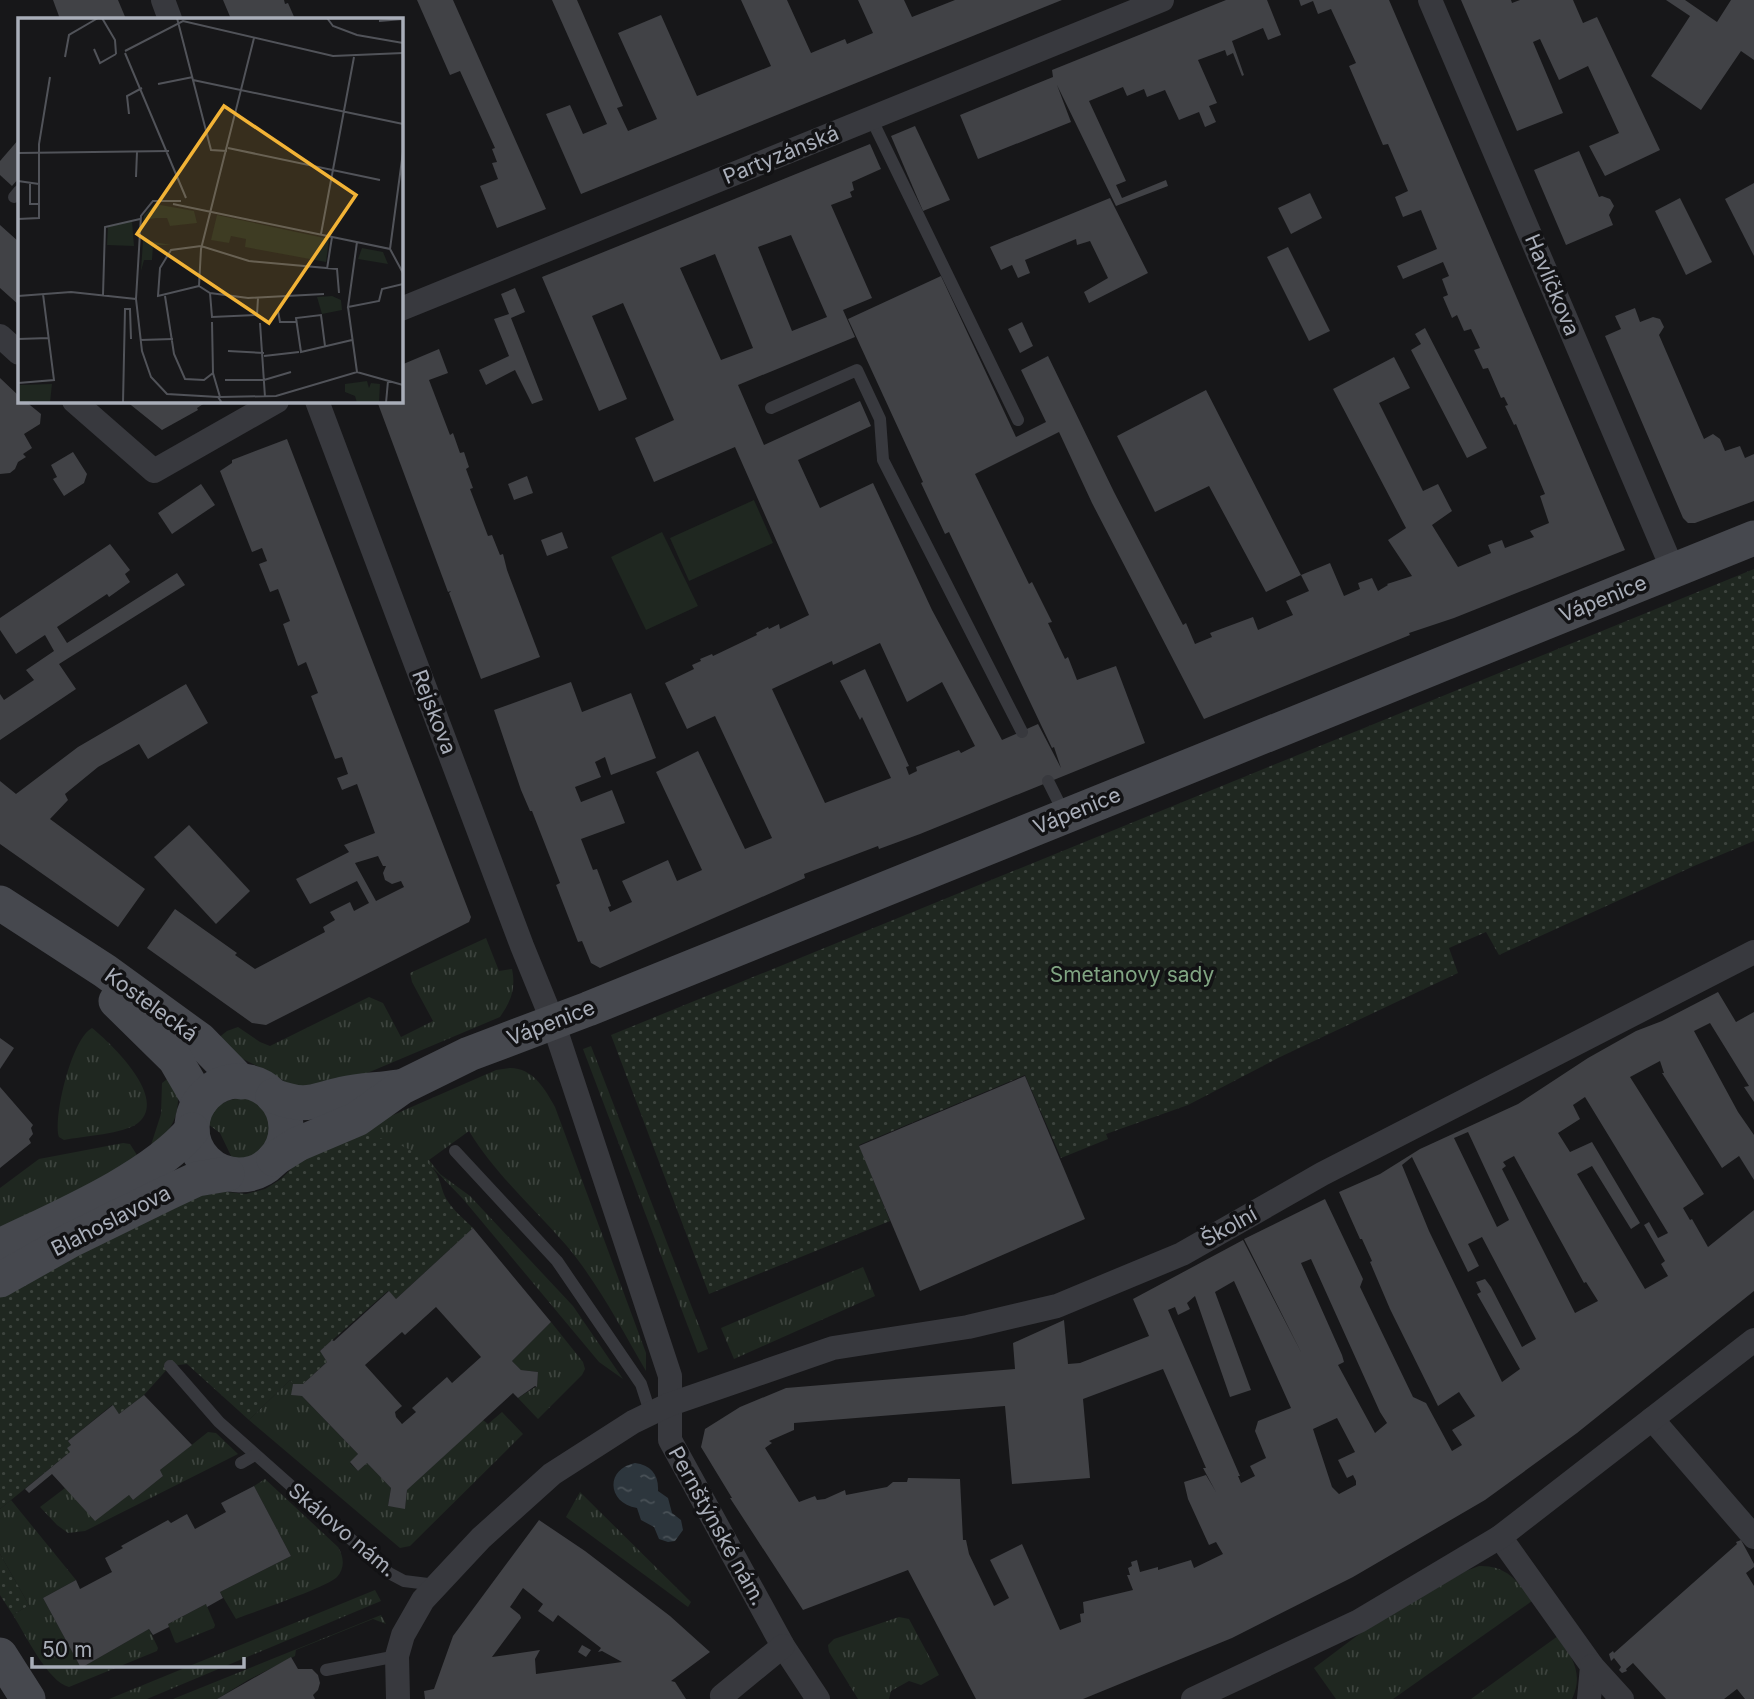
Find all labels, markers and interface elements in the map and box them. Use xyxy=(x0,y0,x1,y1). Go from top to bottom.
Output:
inset map xyxy=(18,18,402,402)
street label: Partyzánská xyxy=(719,120,842,189)
street label: Havlíčkova xyxy=(1520,230,1585,339)
street label: Vápenice xyxy=(1555,570,1650,627)
street label: Rejskova xyxy=(407,666,462,758)
street label: Vápenice xyxy=(1029,782,1124,839)
park label: Smetanovy sady xyxy=(1050,962,1215,987)
street label: Kostelecká xyxy=(100,963,203,1047)
street label: Vápenice xyxy=(503,994,598,1051)
street label: Blahoslavova xyxy=(47,1180,175,1261)
street label: Školní xyxy=(1197,1201,1262,1252)
street label: Pernštýnské nám. xyxy=(663,1442,771,1610)
street label: Skálovo nám. xyxy=(284,1477,401,1582)
scale bar xyxy=(32,1626,243,1670)
text: 50 m xyxy=(42,1637,92,1662)

